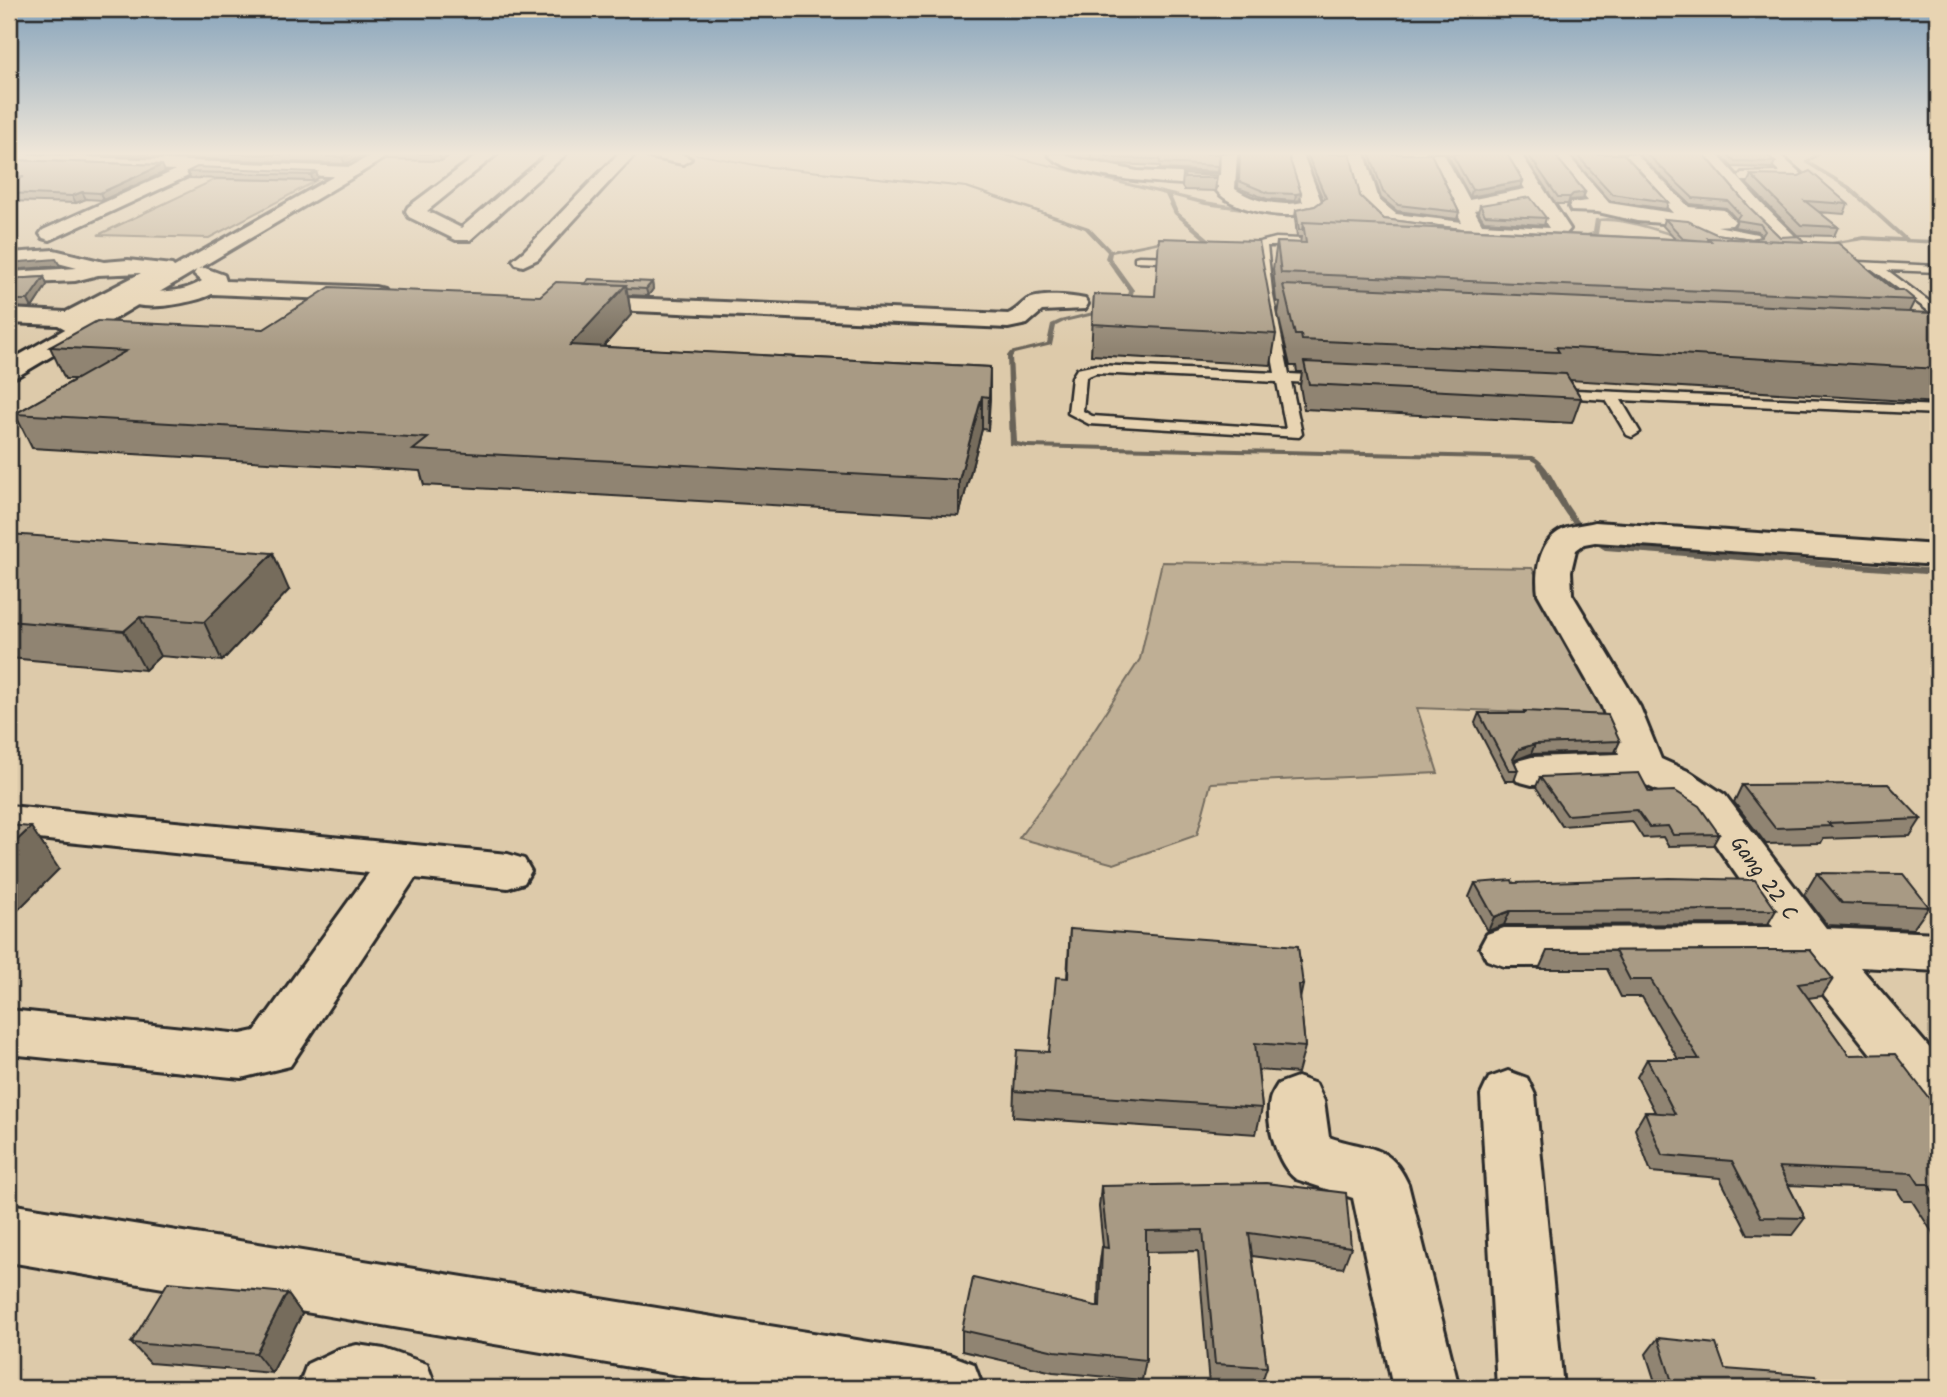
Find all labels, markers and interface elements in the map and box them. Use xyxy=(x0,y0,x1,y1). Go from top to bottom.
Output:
street label: Gang 22 C xyxy=(1721,830,1805,928)

